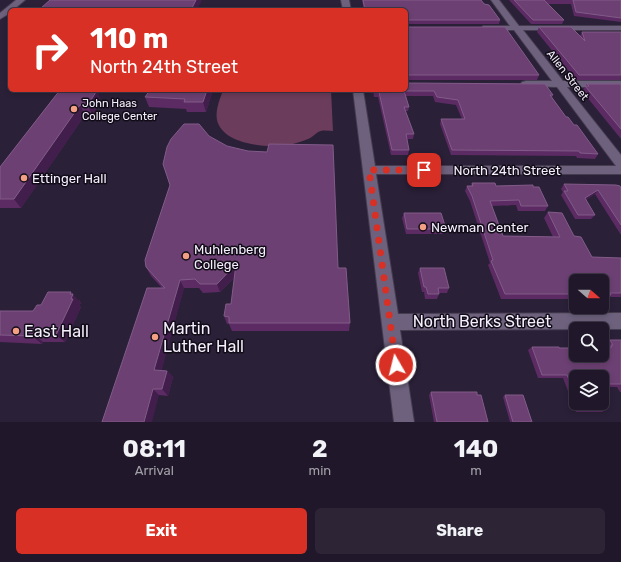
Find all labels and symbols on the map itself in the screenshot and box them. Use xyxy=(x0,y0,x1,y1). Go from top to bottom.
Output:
street label: Allen Street xyxy=(544,48,592,104)
place label: John Haas College Center xyxy=(82,97,158,123)
marker: John Haas College Center xyxy=(69,104,79,114)
pin xyxy=(407,153,441,187)
street label: North 24th Street xyxy=(454,163,560,178)
place label: Ettinger Hall xyxy=(32,171,107,187)
marker: Ettinger Hall xyxy=(19,173,29,183)
place label: Newman Center xyxy=(431,220,528,235)
marker: Newman Center xyxy=(418,222,428,232)
place label: Muhlenberg College xyxy=(194,242,266,273)
marker: Muhlenberg College xyxy=(181,251,191,261)
north arrow xyxy=(569,274,609,314)
street label: North Berks Street xyxy=(413,312,551,331)
place label: Martin Luther Hall xyxy=(163,319,244,356)
place label: East Hall xyxy=(24,322,89,341)
marker: East Hall xyxy=(11,326,21,336)
marker: Martin Luther Hall xyxy=(150,332,160,342)
position arrow xyxy=(375,344,417,386)

